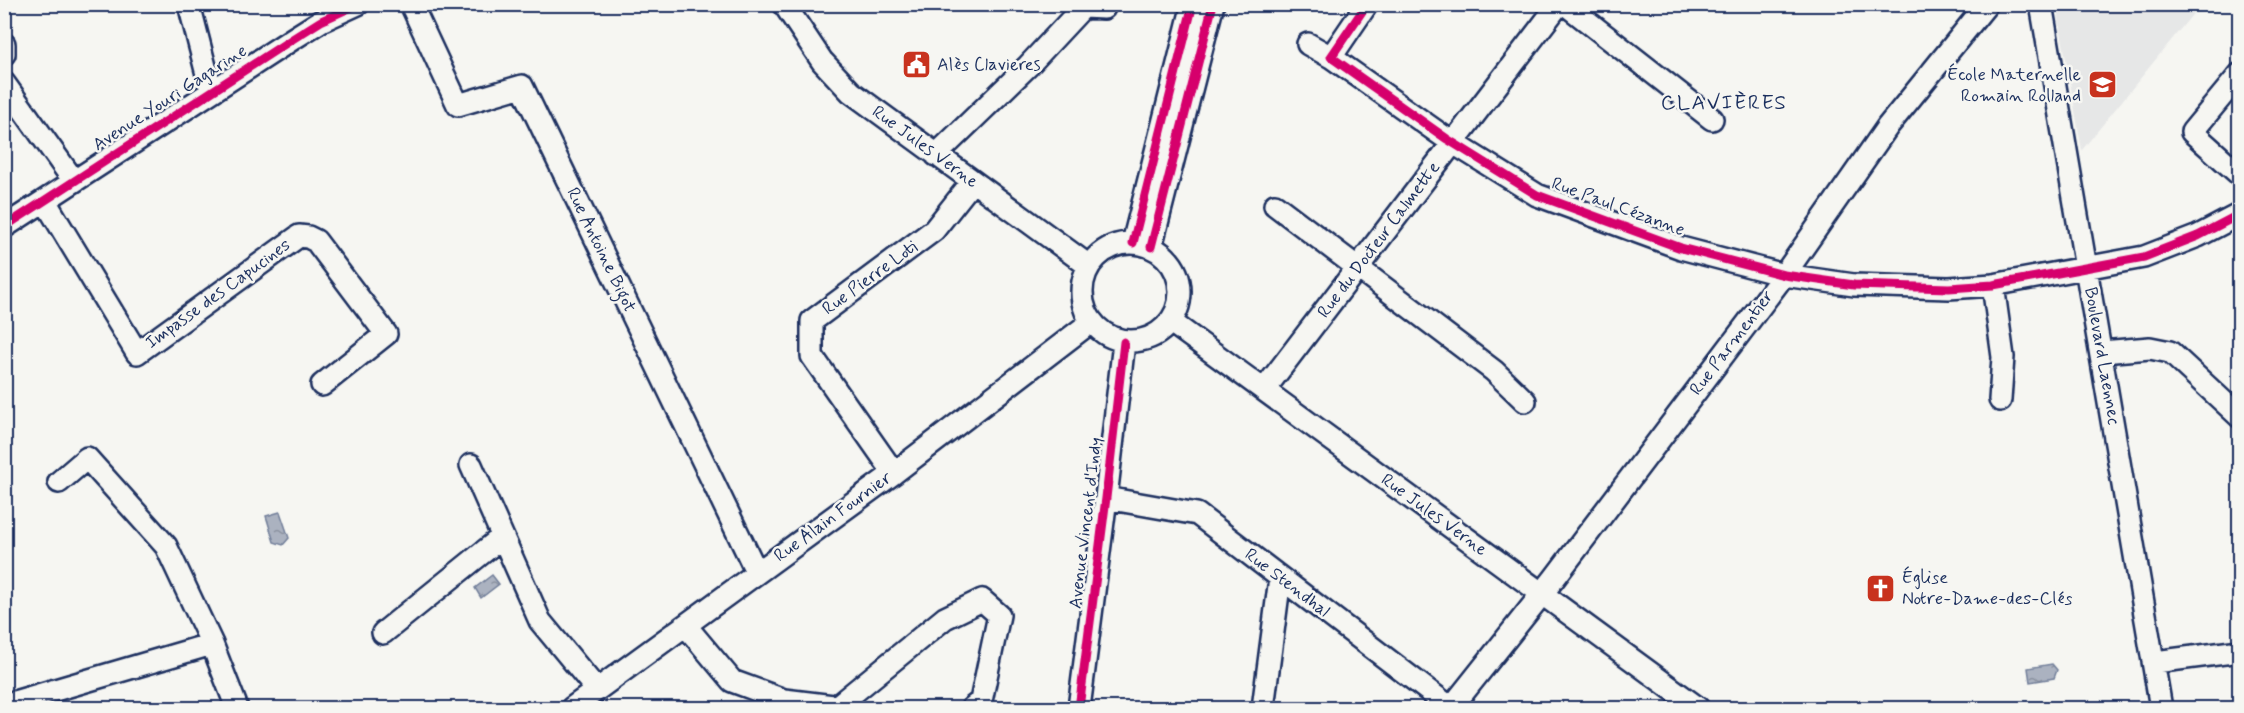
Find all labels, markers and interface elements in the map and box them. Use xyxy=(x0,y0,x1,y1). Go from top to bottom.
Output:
street label: Avenue Youri Gagarine xyxy=(88,39,252,157)
public building icon: Alès Clavieres xyxy=(900,49,932,81)
place label: Alès Clavieres xyxy=(937,53,1041,77)
place label: École Maternelle Romain Rolland xyxy=(1947,63,2081,108)
school or university icon: École Maternelle Romain Rolland xyxy=(2086,69,2118,101)
district label: CLAVIÈRES xyxy=(1661,89,1787,117)
street label: Rue Jules Verne xyxy=(867,100,983,194)
street label: Rue du Docteur Calmette xyxy=(1312,157,1446,323)
street label: Rue Paul Cézanne xyxy=(1548,172,1688,242)
street label: Rue Antoine Bigot xyxy=(559,184,642,317)
street label: Impasse des Capucines xyxy=(141,233,295,355)
street label: Rue Pierre Loti xyxy=(817,235,923,321)
street label: Rue Parmentier xyxy=(1684,285,1780,401)
street label: Boulevard Laennec xyxy=(2078,285,2126,427)
street label: Avenue Vincent d'Indy xyxy=(1064,436,1108,610)
street label: Rue Alain Fournier xyxy=(769,466,897,568)
street label: Rue Jules Verne xyxy=(1376,468,1492,562)
street label: Rue Stendhal xyxy=(1239,543,1335,623)
place label: Église Notre-Dame-des-Clés xyxy=(1902,566,2073,611)
church icon: Église Notre-Dame-des-Clés xyxy=(1865,572,1897,604)

